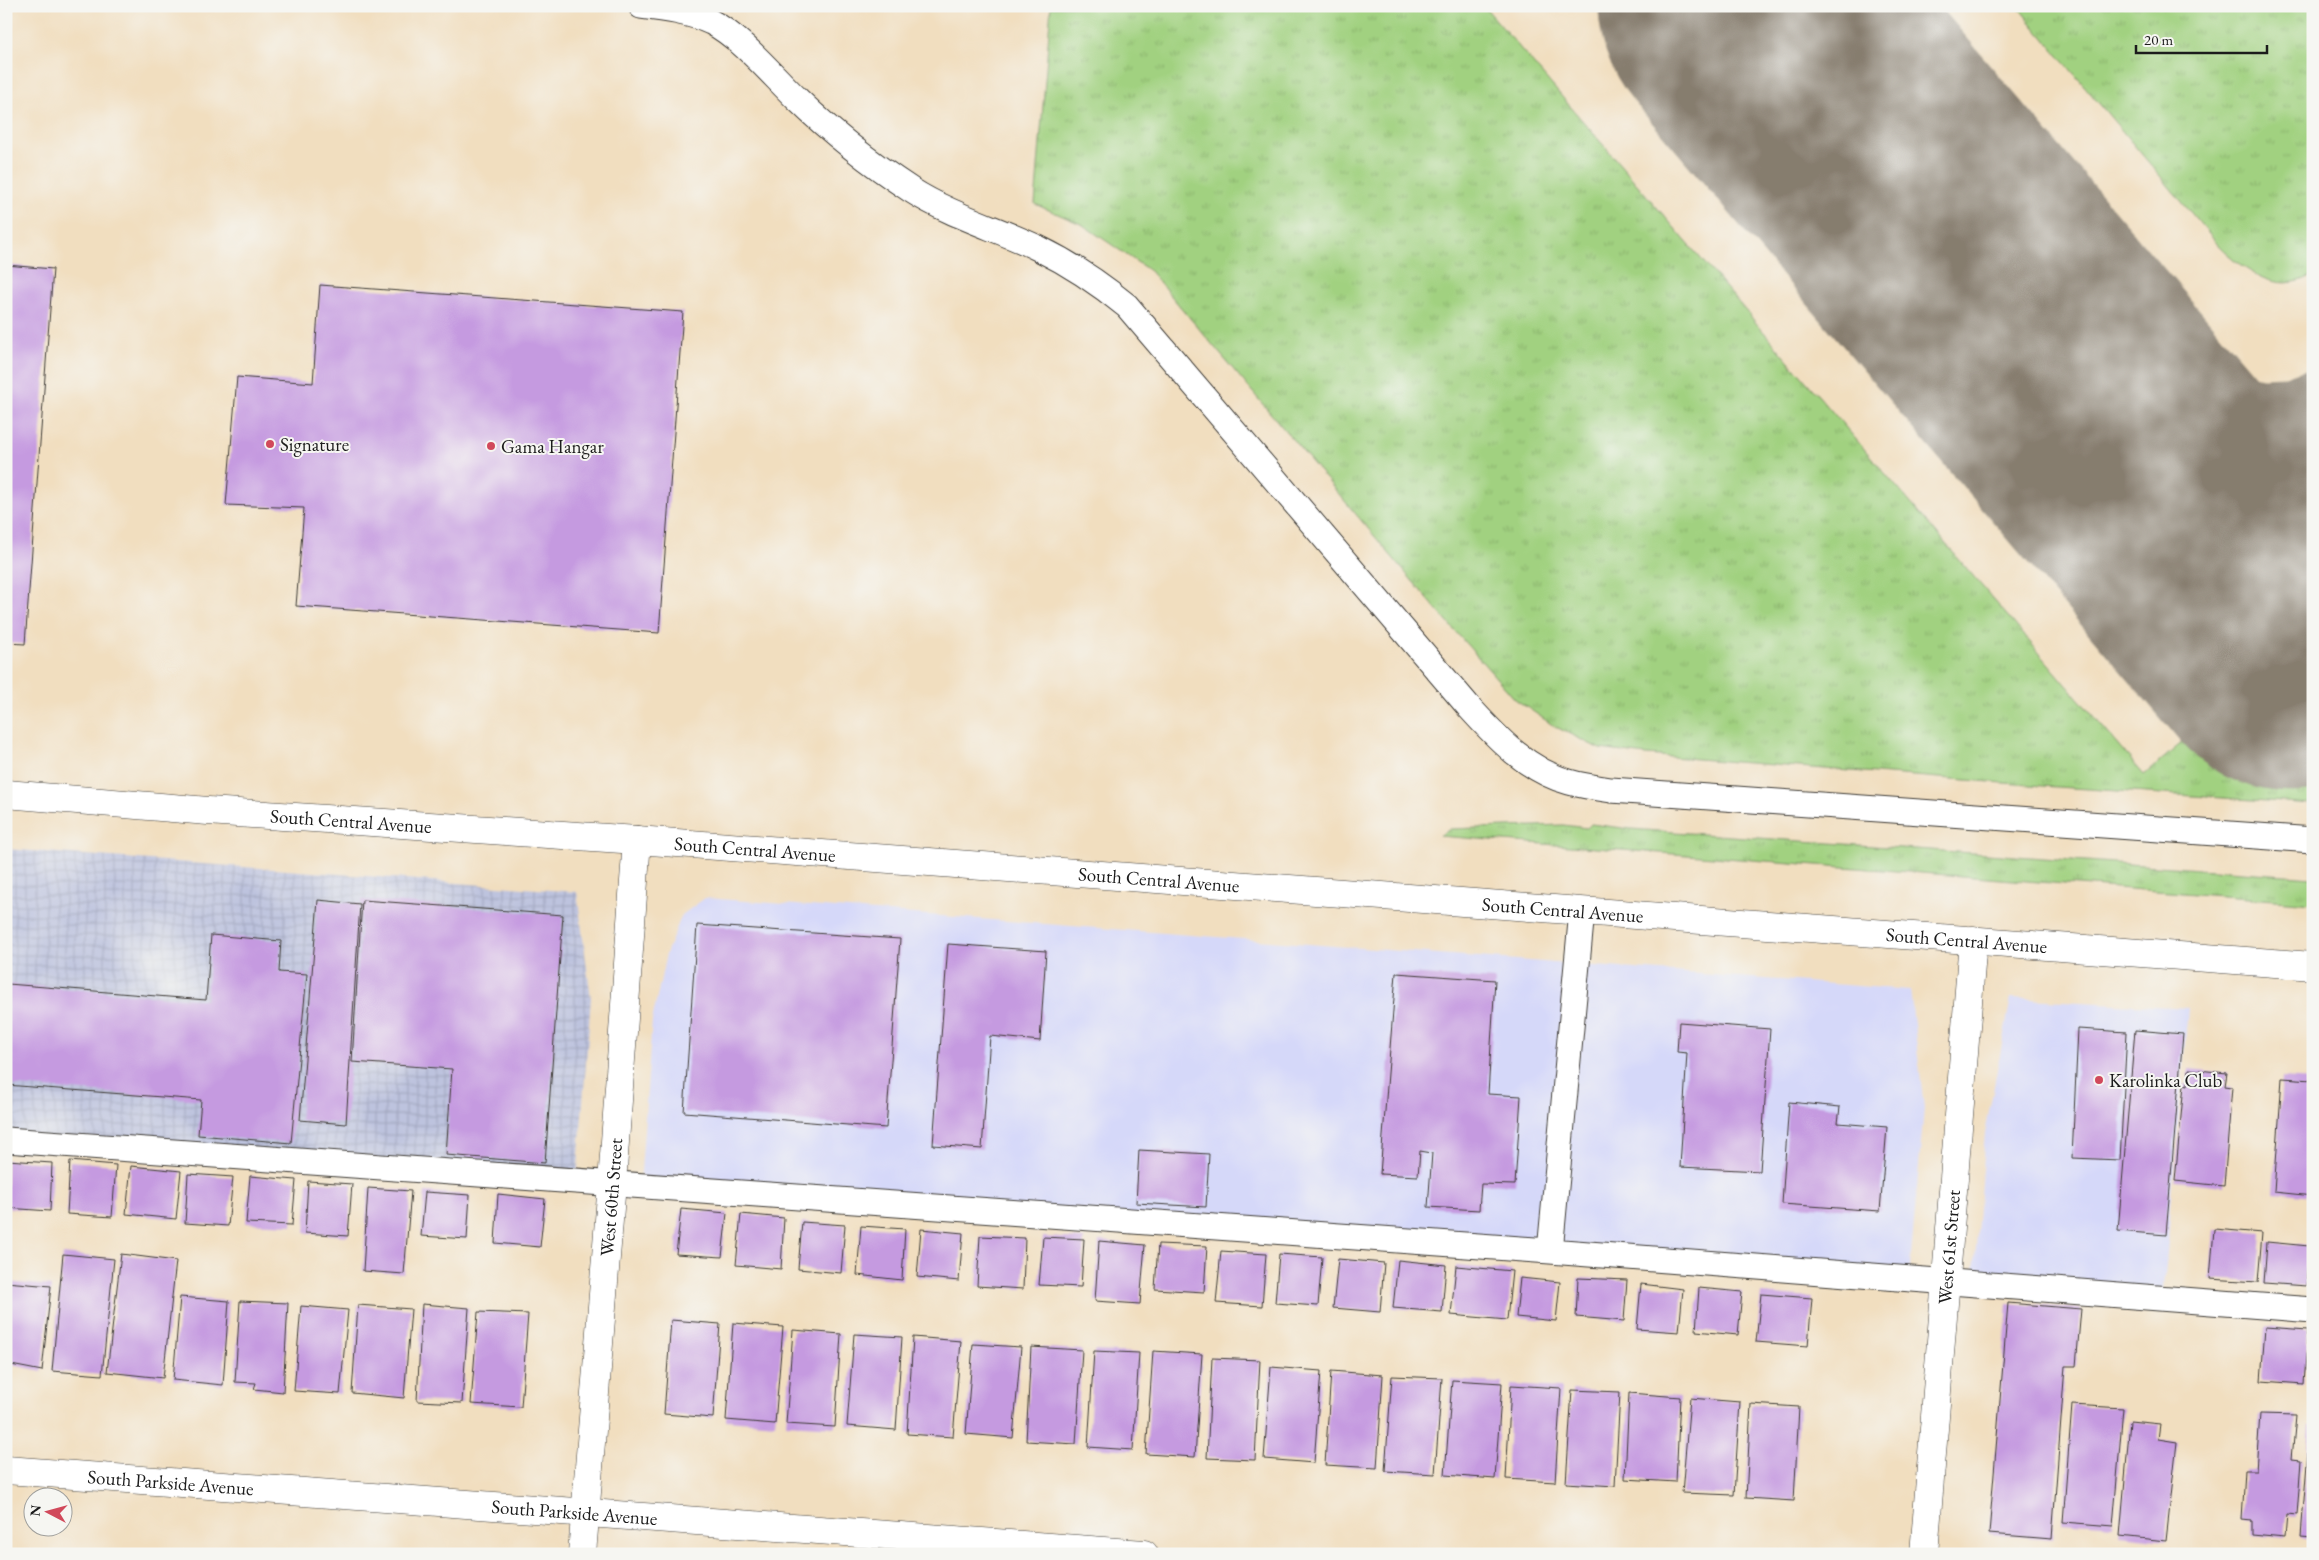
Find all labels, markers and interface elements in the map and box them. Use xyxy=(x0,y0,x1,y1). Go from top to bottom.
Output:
scale bar xyxy=(2136,22,2268,54)
text: 20 m xyxy=(2144,30,2173,49)
place label: Signature xyxy=(280,432,349,457)
place label: Gama Hangar xyxy=(501,434,604,459)
marker: Signature xyxy=(264,438,276,450)
marker: Gama Hangar xyxy=(485,440,497,452)
street label: South Central Avenue xyxy=(269,803,432,839)
street label: South Central Avenue xyxy=(673,830,837,867)
street label: South Central Avenue xyxy=(1077,861,1240,898)
street label: South Central Avenue xyxy=(1481,891,1644,928)
street label: South Central Avenue xyxy=(1885,921,2048,958)
place label: Karolinka Club xyxy=(2109,1068,2223,1093)
marker: Karolinka Club xyxy=(2093,1074,2105,1086)
street label: West 60th Street xyxy=(594,1137,628,1257)
street label: West 61st Street xyxy=(1931,1189,1966,1305)
street label: South Parkside Avenue xyxy=(87,1464,255,1501)
north arrow xyxy=(22,1488,72,1538)
street label: South Parkside Avenue xyxy=(491,1493,658,1531)
text: N xyxy=(26,1503,45,1517)

